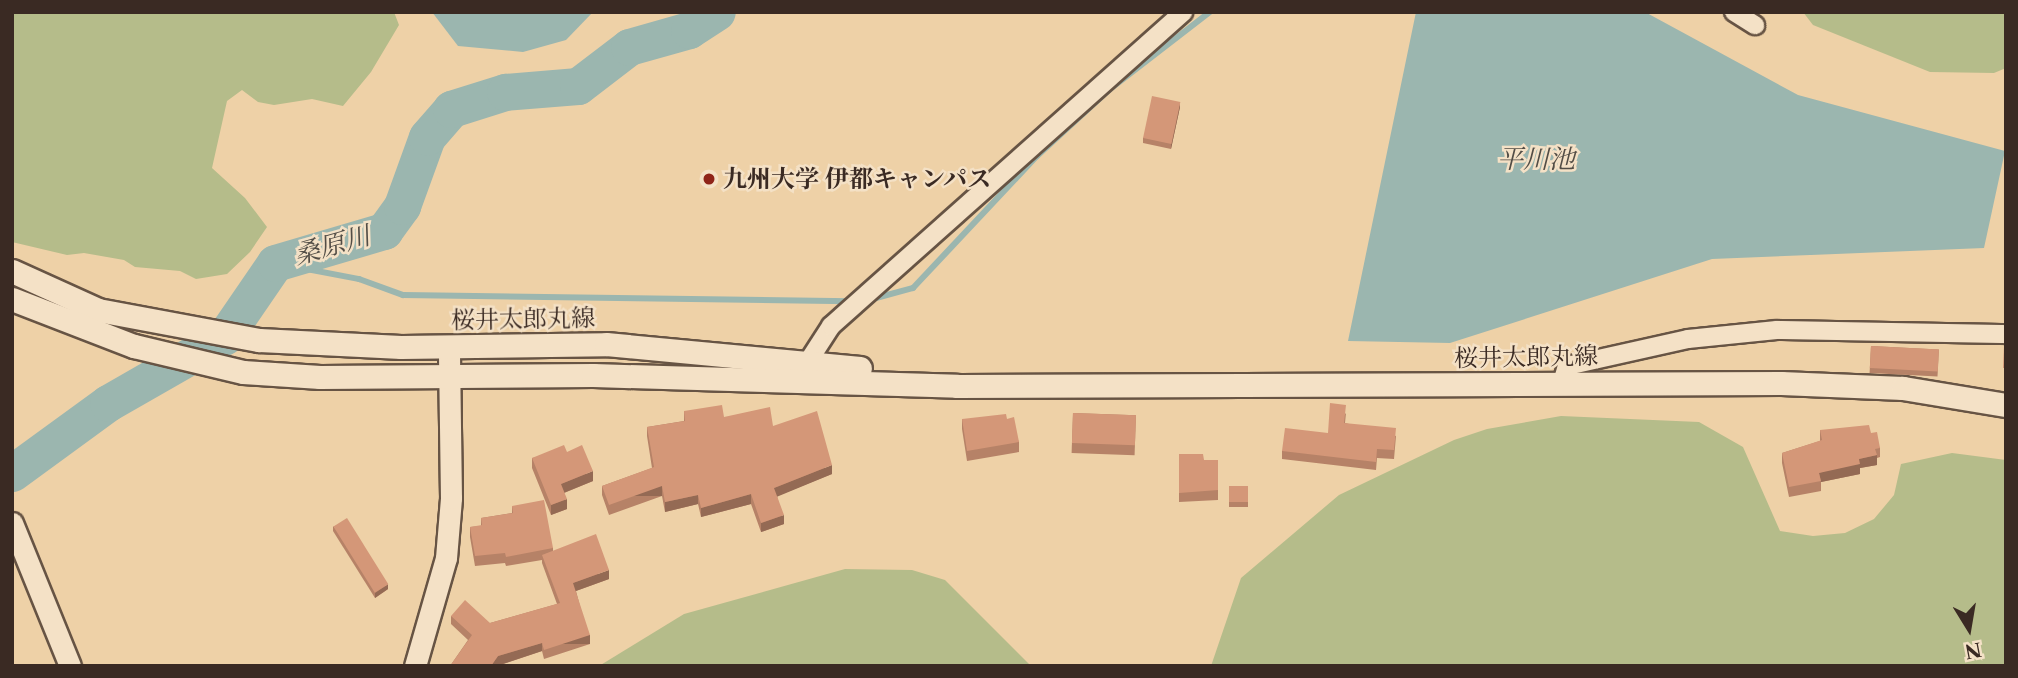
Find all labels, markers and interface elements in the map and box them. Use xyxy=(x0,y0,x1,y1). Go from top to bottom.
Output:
water label: 平川池 xyxy=(1497,144,1575,176)
place label: 九州大学 伊都キャンパス xyxy=(723,165,993,193)
marker: 九州大学 伊都キャンパス xyxy=(701,171,717,187)
water label: 桑原川 xyxy=(290,220,374,272)
street label: 桜井太郎丸線 xyxy=(451,303,595,335)
street label: 桜井太郎丸線 xyxy=(1454,341,1598,373)
north arrow xyxy=(1934,594,2004,664)
text: N xyxy=(1963,637,1983,663)

